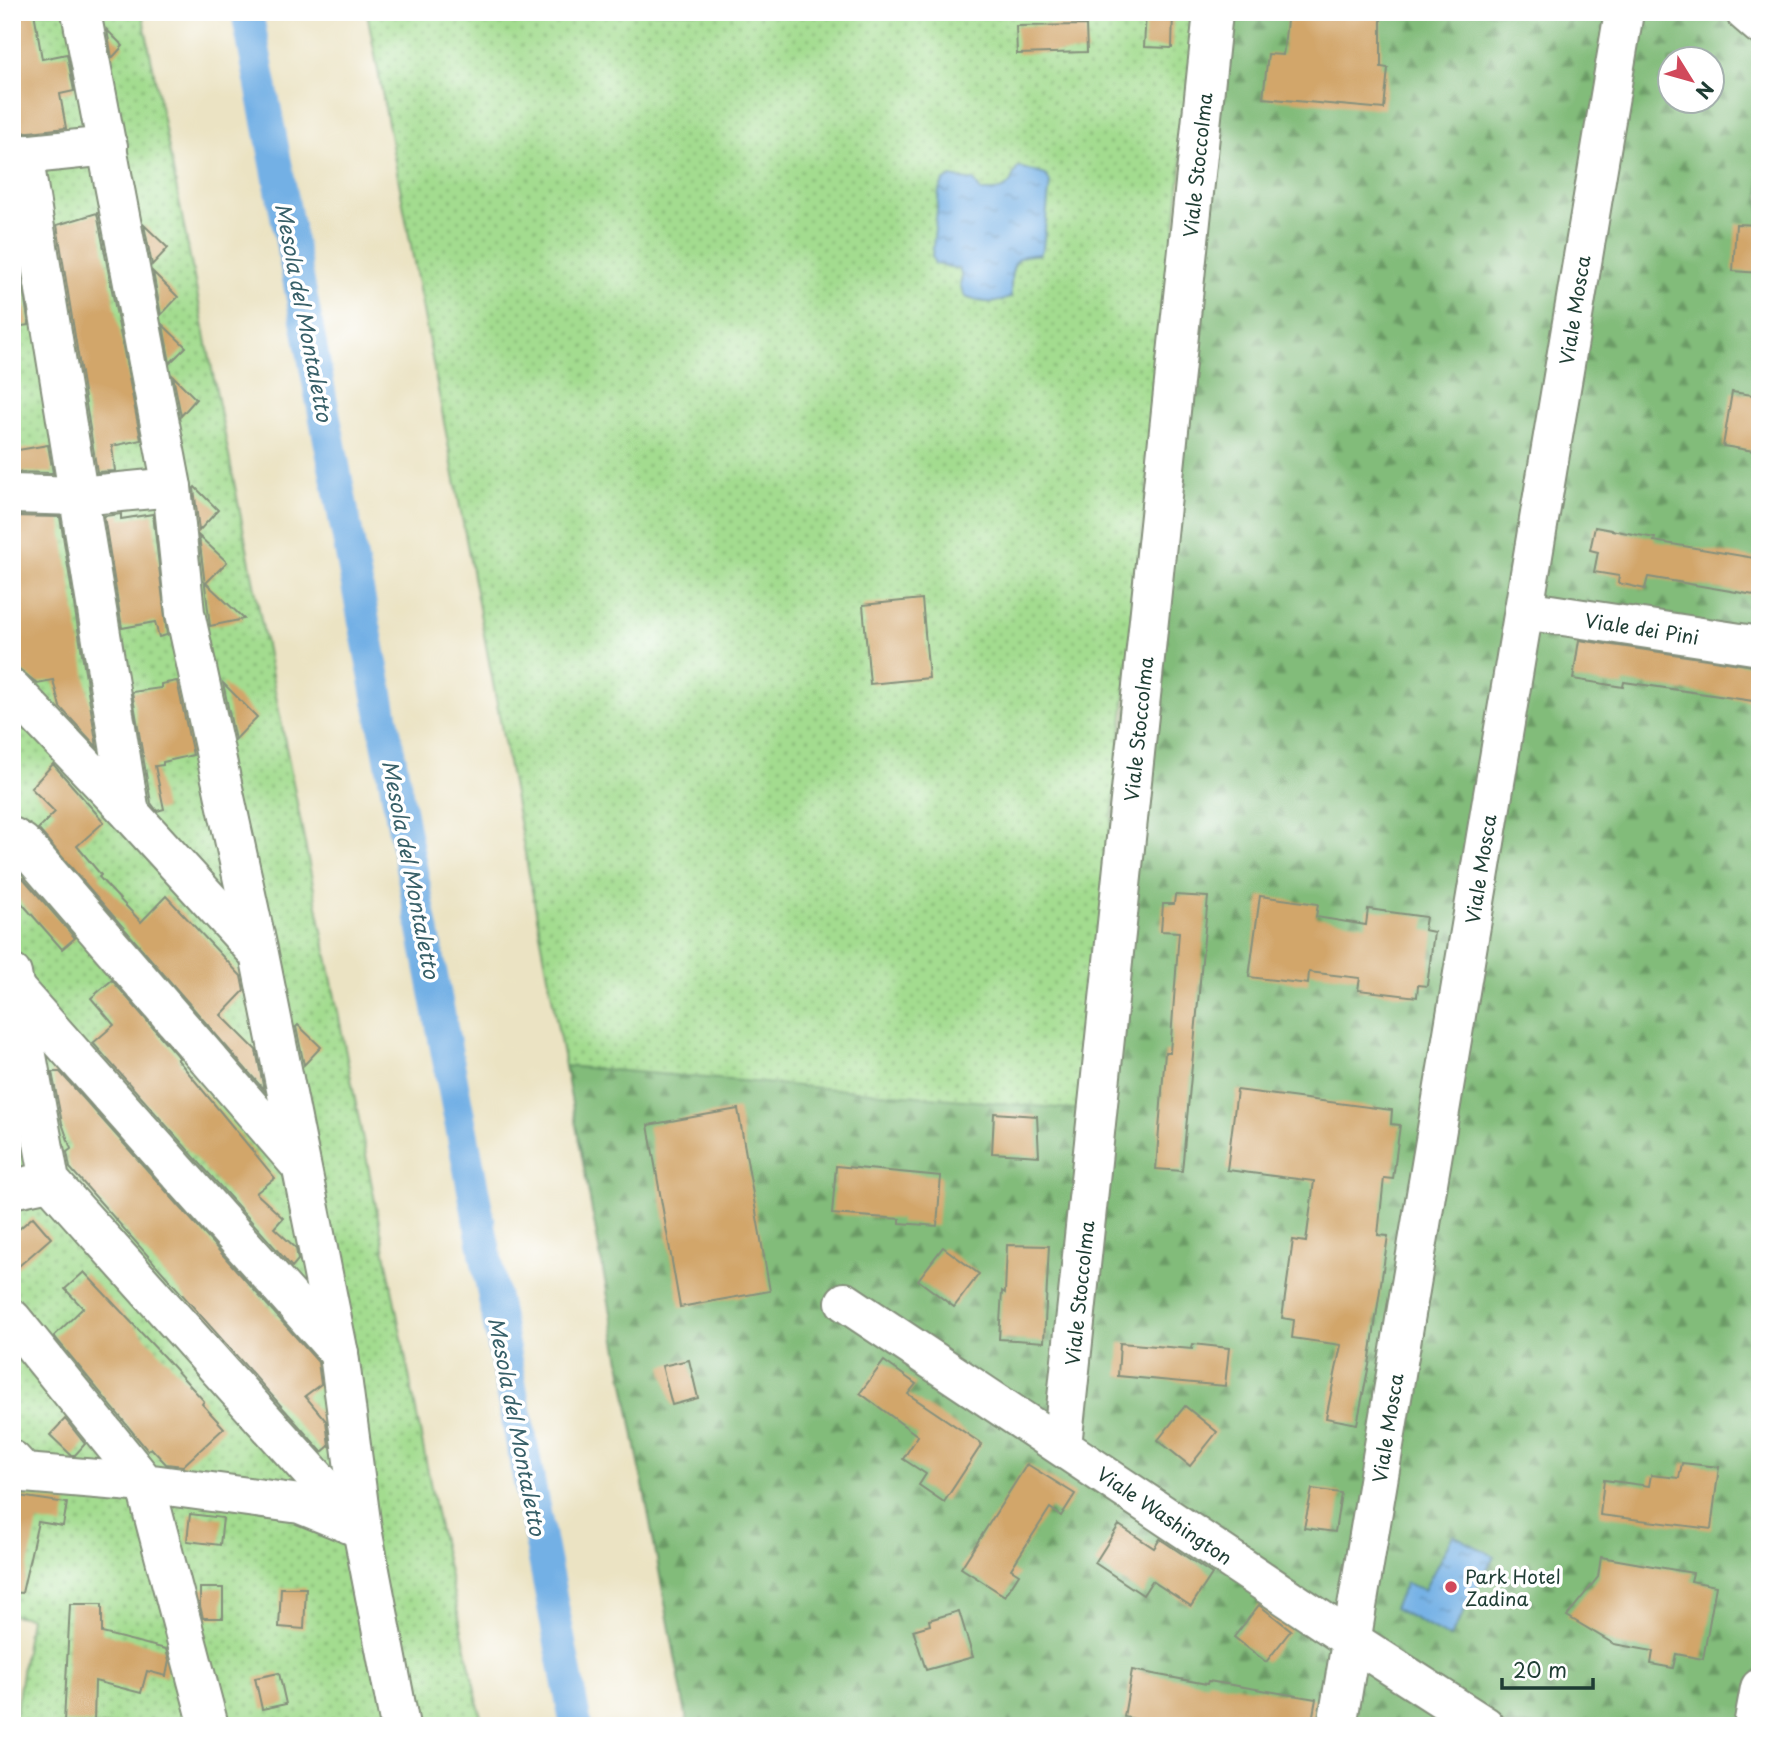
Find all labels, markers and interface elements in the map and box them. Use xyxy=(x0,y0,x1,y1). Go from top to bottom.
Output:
north arrow xyxy=(1656,46,1726,116)
text: N xyxy=(1690,76,1721,105)
street label: Viale Stoccolma xyxy=(1175,91,1219,239)
water label: Mesola del Montaletto xyxy=(268,200,342,425)
street label: Viale Mosca xyxy=(1552,253,1596,367)
street label: Viale dei Pini xyxy=(1583,605,1701,651)
street label: Viale Stoccolma xyxy=(1116,655,1160,803)
water label: Mesola del Montaletto xyxy=(375,757,449,982)
street label: Viale Mosca xyxy=(1458,812,1502,926)
street label: Viale Stoccolma xyxy=(1057,1219,1101,1367)
water label: Mesola del Montaletto xyxy=(481,1314,555,1539)
street label: Viale Mosca xyxy=(1365,1371,1409,1485)
street label: Viale Washington xyxy=(1092,1459,1238,1571)
place label: Park Hotel Zadina xyxy=(1465,1562,1561,1612)
marker: Park Hotel Zadina xyxy=(1443,1579,1459,1595)
scale bar xyxy=(1502,1647,1594,1691)
text: 20 m xyxy=(1513,1653,1567,1685)

